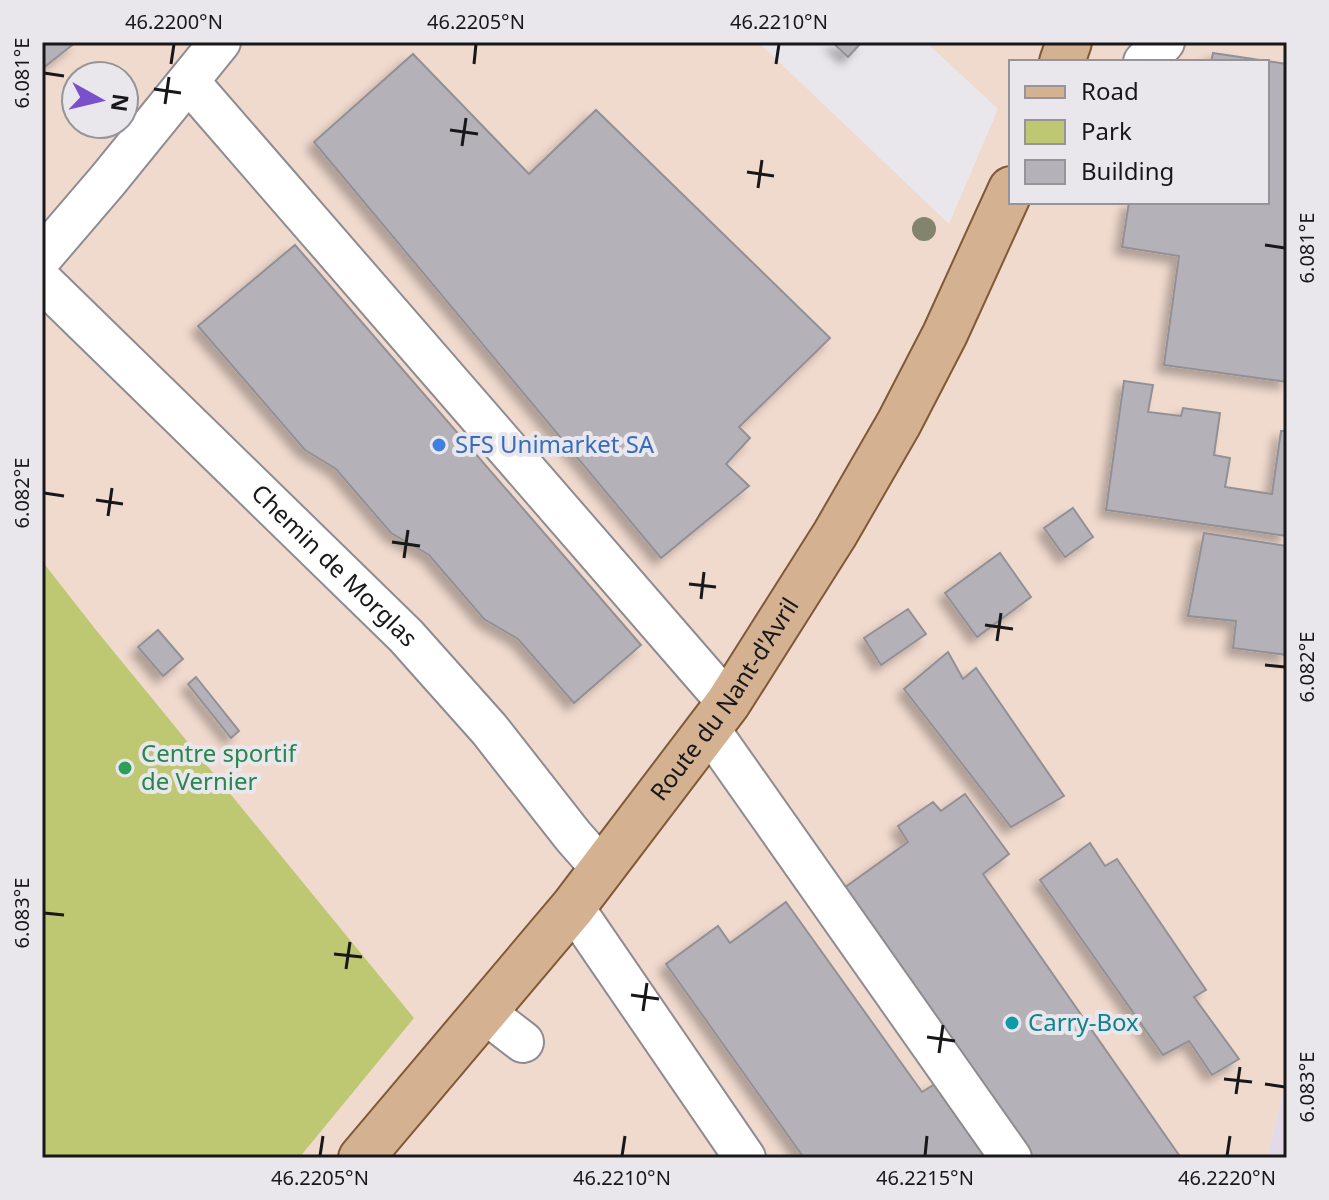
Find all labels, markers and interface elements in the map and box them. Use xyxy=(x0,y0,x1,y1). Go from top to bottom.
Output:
text: 46.2200°N xyxy=(125,8,223,35)
text: 46.2205°N xyxy=(427,8,525,35)
text: 46.2210°N xyxy=(730,8,828,35)
text: 6.081°E xyxy=(8,38,35,108)
north arrow xyxy=(60,60,140,140)
legend xyxy=(1009,60,1269,204)
text: Road xyxy=(1081,74,1139,107)
text: N xyxy=(105,92,137,114)
text: Park xyxy=(1081,114,1132,147)
text: Building xyxy=(1081,154,1174,187)
text: 6.081°E xyxy=(1293,213,1320,283)
place label: SFS Unimarket SA xyxy=(455,427,655,460)
marker: SFS Unimarket SA xyxy=(430,436,448,454)
text: 6.082°E xyxy=(8,458,35,528)
street label: Chemin de Morglas xyxy=(245,476,426,653)
street label: Route du Nant-d'Avril xyxy=(642,591,806,807)
text: 6.082°E xyxy=(1293,632,1320,702)
place label: Centre sportif de Vernier xyxy=(141,736,298,797)
marker: Centre sportif de Vernier xyxy=(116,759,134,777)
text: 6.083°E xyxy=(8,878,35,948)
place label: Carry-Box xyxy=(1028,1005,1139,1038)
marker: Carry-Box xyxy=(1003,1014,1021,1032)
text: 6.083°E xyxy=(1293,1052,1320,1122)
text: 46.2205°N xyxy=(271,1164,369,1191)
text: 46.2210°N xyxy=(573,1164,671,1191)
text: 46.2215°N xyxy=(876,1164,974,1191)
text: 46.2220°N xyxy=(1178,1164,1276,1191)

